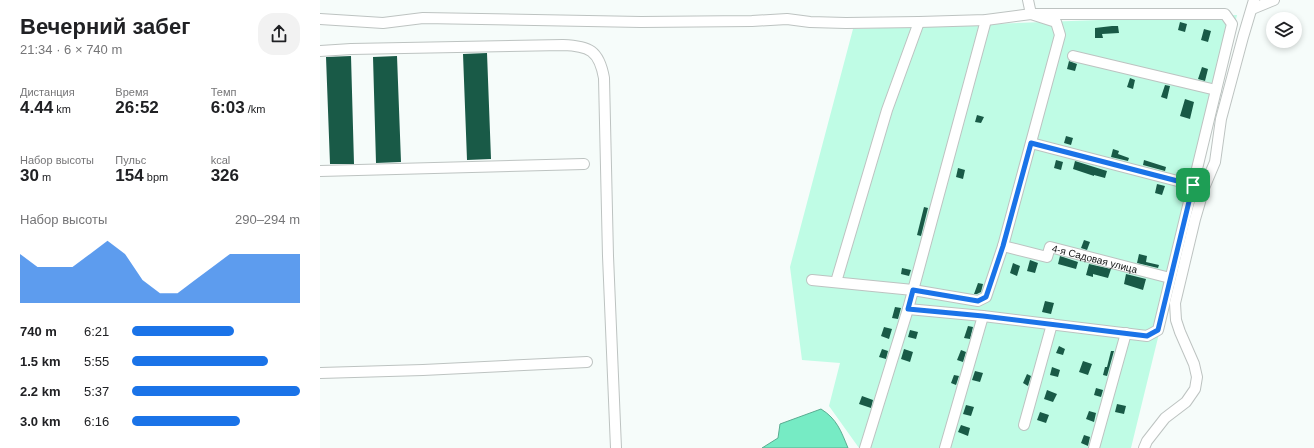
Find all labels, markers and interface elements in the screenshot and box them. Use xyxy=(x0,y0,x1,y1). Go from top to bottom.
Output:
map controls xyxy=(1266,12,1302,48)
button: layers xyxy=(1266,12,1302,48)
button: share xyxy=(258,13,300,55)
text: Вечерний забег xyxy=(20,14,190,39)
text: 21:34 · 6 × 740 m xyxy=(20,42,122,57)
text: Дистанция xyxy=(20,86,75,98)
text: Время xyxy=(115,86,148,98)
text: Темп xyxy=(211,86,236,98)
text: 4.44 xyxy=(20,98,53,117)
text: 26:52 xyxy=(115,98,159,117)
text: 6:03 xyxy=(211,98,245,117)
text: km xyxy=(53,103,71,115)
text: /km xyxy=(245,103,265,115)
text: Набор высоты xyxy=(20,154,94,166)
text: Пульс xyxy=(115,154,146,166)
text: kcal xyxy=(211,154,230,166)
text: 30 xyxy=(20,166,39,185)
text: 154 xyxy=(115,166,144,185)
text: 326 xyxy=(211,166,239,185)
pin xyxy=(1176,168,1210,202)
text: m xyxy=(39,171,51,183)
text: bpm xyxy=(144,171,168,183)
icon: arrive xyxy=(1182,174,1204,196)
text: Набор высоты xyxy=(20,212,107,227)
text: 290–294 m xyxy=(235,212,300,227)
street label: 4-я Садовая улица xyxy=(1051,242,1139,275)
text: 740 m xyxy=(20,324,57,339)
text: 6:21 xyxy=(84,324,109,339)
text: 1.5 km xyxy=(20,354,60,369)
text: 5:55 xyxy=(84,354,109,369)
text: 2.2 km xyxy=(20,384,60,399)
text: 5:37 xyxy=(84,384,109,399)
text: 3.0 km xyxy=(20,414,60,429)
text: 6:16 xyxy=(84,414,109,429)

